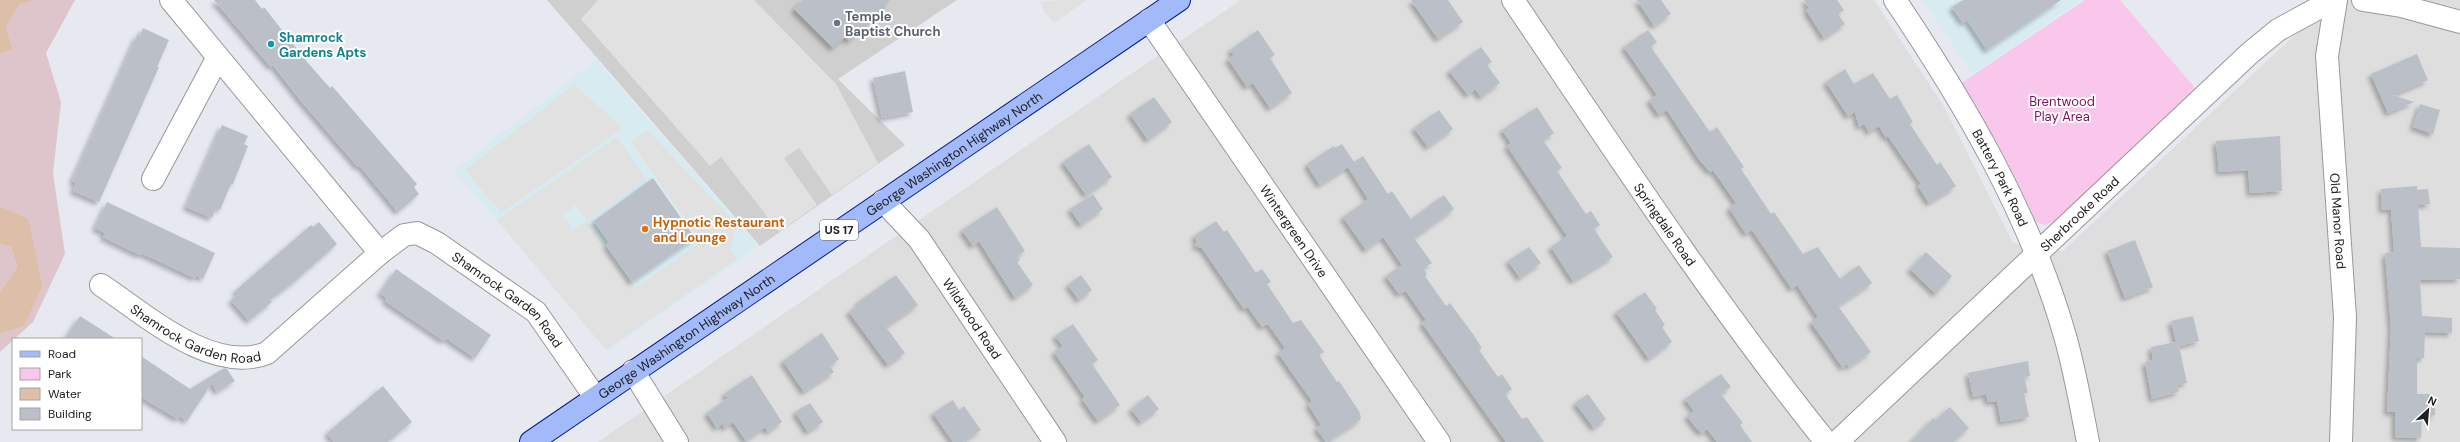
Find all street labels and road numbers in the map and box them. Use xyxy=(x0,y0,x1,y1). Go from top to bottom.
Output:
street label: George Washington Highway North xyxy=(862,87,1046,220)
street label: Battery Park Road xyxy=(1969,126,2032,229)
street label: Sherbrooke Road xyxy=(2036,172,2123,255)
street label: Old Manor Road xyxy=(2327,172,2350,270)
street label: Springdale Road xyxy=(1630,179,1700,269)
street label: Wintergreen Drive xyxy=(1256,181,1332,281)
road number: US 17 xyxy=(820,220,858,240)
street label: Shamrock Garden Road xyxy=(449,248,567,351)
street label: George Washington Highway North xyxy=(595,270,778,402)
street label: Wildwood Road xyxy=(939,275,1005,362)
street label: Shamrock Garden Road xyxy=(127,300,263,366)

